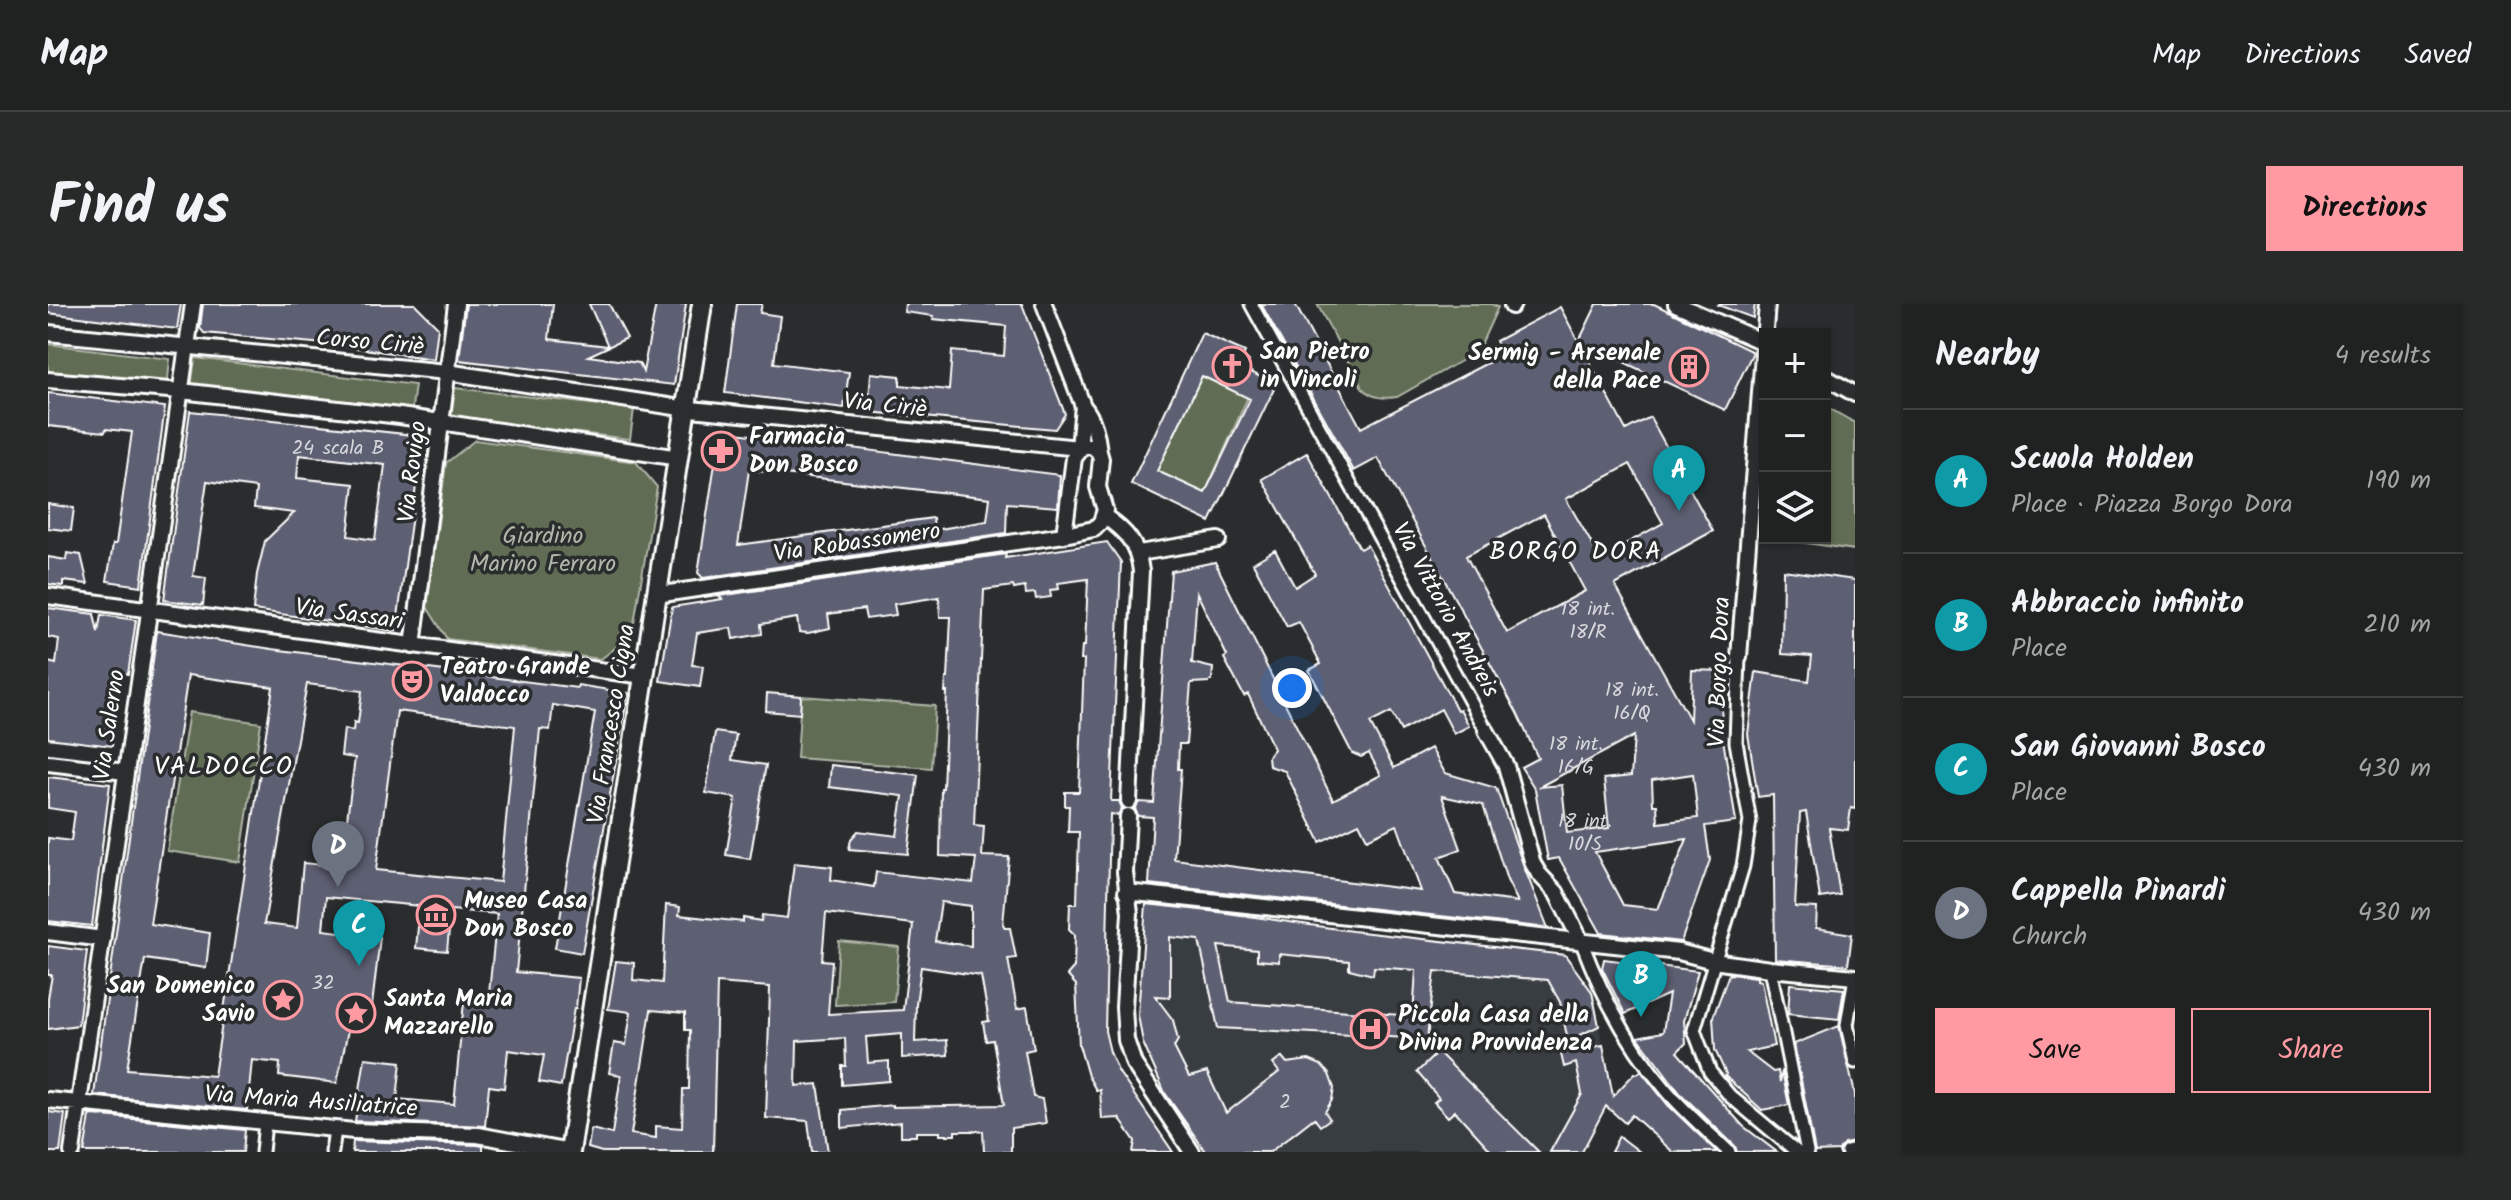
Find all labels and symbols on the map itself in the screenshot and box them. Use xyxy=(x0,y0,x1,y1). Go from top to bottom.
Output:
street label: Corso Ciriè xyxy=(314,319,426,367)
place label: San Pietro in Vincoli xyxy=(1260,333,1370,400)
place label: Sermig - Arsenale della Pace xyxy=(1468,334,1661,401)
church icon: San Pietro in Vincoli xyxy=(1211,345,1253,387)
building icon: Sermig - Arsenale della Pace xyxy=(1668,346,1710,388)
street label: Via Ciriè xyxy=(841,382,929,430)
place label: Farmacia Don Bosco xyxy=(749,418,858,485)
street label: Via Rovigo xyxy=(387,419,439,525)
pharmacy icon: Farmacia Don Bosco xyxy=(700,430,742,472)
house number: 24 scala B xyxy=(292,433,384,465)
pin: A xyxy=(1653,445,1705,511)
street label: Via Robassomero xyxy=(771,512,943,574)
street label: Via Vittorio Andreis xyxy=(1381,515,1509,705)
park label: Giardino Marino Ferraro xyxy=(470,517,616,584)
district label: BORGO DORA xyxy=(1489,531,1663,573)
street label: Via Sassari xyxy=(292,588,407,642)
house number: 18 int. 18/R xyxy=(1561,594,1615,649)
street label: Via Borgo Dora xyxy=(1698,596,1742,748)
street label: Via Francesco Cigna xyxy=(577,621,647,827)
place label: Teatro Grande Valdocco xyxy=(440,648,590,715)
theatre icon: Teatro Grande Valdocco xyxy=(391,660,433,702)
street label: Via Salerno xyxy=(83,667,137,783)
your location xyxy=(1272,668,1312,708)
house number: 18 int. 16/Q xyxy=(1605,675,1659,730)
house number: 18 int. 16/G xyxy=(1549,729,1603,784)
district label: VALDOCCO xyxy=(154,746,294,788)
house number: 18 int. 10/S xyxy=(1558,806,1612,861)
pin: D xyxy=(312,821,364,887)
place label: Museo Casa Don Bosco xyxy=(464,882,587,949)
museum icon: Museo Casa Don Bosco xyxy=(415,894,457,936)
pin: C xyxy=(333,900,385,966)
pin: B xyxy=(1615,951,1667,1017)
place label: San Domenico Savio xyxy=(106,967,255,1034)
house number: 32 xyxy=(311,968,335,1000)
place icon: San Domenico Savio xyxy=(262,979,304,1021)
place label: Santa Maria Mazzarello xyxy=(384,980,513,1047)
place icon: Santa Maria Mazzarello xyxy=(335,992,377,1034)
place label: Piccola Casa della Divina Provvidenza xyxy=(1398,996,1592,1063)
hospital icon: Piccola Casa della Divina Provvidenza xyxy=(1349,1008,1391,1050)
street label: Via Maria Ausiliatrice xyxy=(203,1075,419,1129)
house number: 2 xyxy=(1279,1087,1291,1119)

